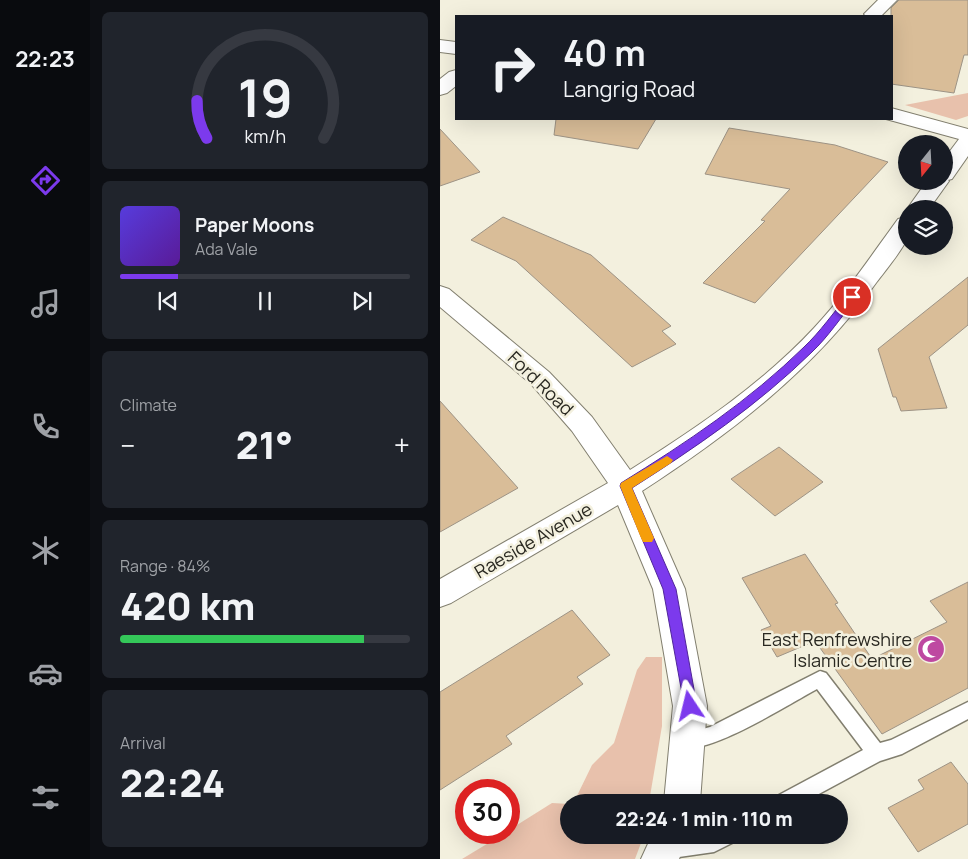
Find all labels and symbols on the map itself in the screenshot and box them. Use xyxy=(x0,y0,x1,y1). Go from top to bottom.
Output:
north arrow xyxy=(898,135,952,190)
pin xyxy=(831,276,873,318)
street label: Ford Road xyxy=(503,346,579,420)
street label: Raeside Avenue xyxy=(470,497,596,583)
place label: East Renfrewshire Islamic Centre xyxy=(762,627,912,672)
mosque icon: East Renfrewshire Islamic Centre xyxy=(916,634,946,664)
position arrow xyxy=(663,679,715,731)
speed limit sign: 30 xyxy=(455,779,520,844)

